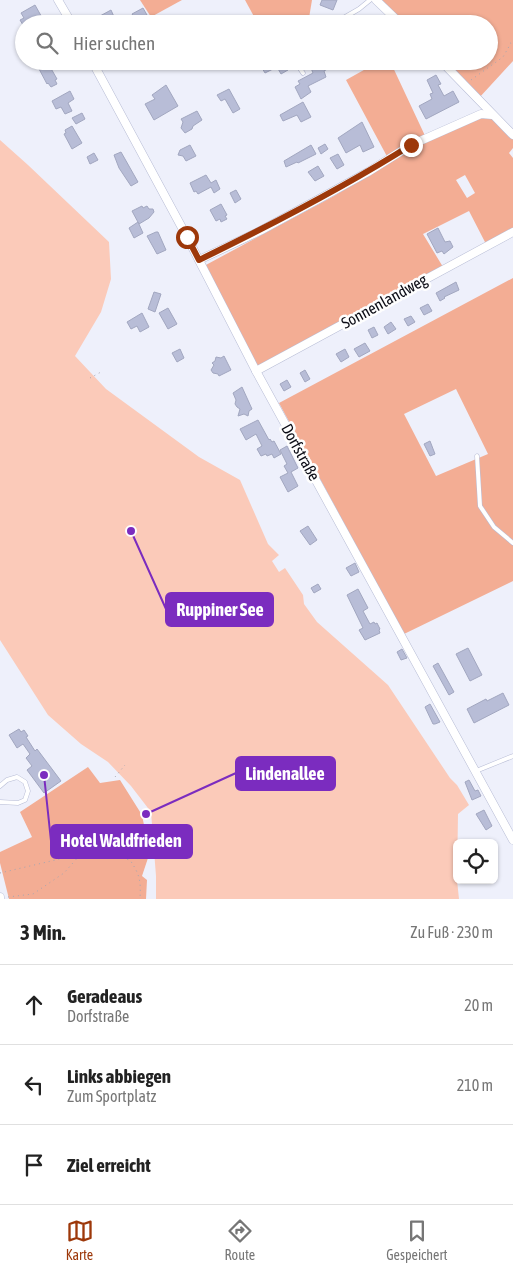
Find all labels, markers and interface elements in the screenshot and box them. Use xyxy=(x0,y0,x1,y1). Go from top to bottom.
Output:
search box xyxy=(15,15,498,70)
icon: search xyxy=(33,29,61,57)
text: Hier suchen xyxy=(73,32,155,54)
route end xyxy=(400,134,423,157)
route start xyxy=(176,226,199,249)
street label: Sonnenlandweg xyxy=(338,270,431,333)
street label: Dorfstraße xyxy=(278,420,324,484)
callout: Ruppiner See xyxy=(166,593,273,626)
text: Ruppiner See xyxy=(176,599,264,620)
callout: Lindenallee xyxy=(236,757,335,790)
text: Lindenallee xyxy=(245,763,325,784)
callout: Hotel Waldfrieden xyxy=(51,825,192,858)
text: Hotel Waldfrieden xyxy=(60,830,182,851)
map controls xyxy=(453,839,498,884)
button: locate xyxy=(453,839,498,884)
text: 3 Min. xyxy=(20,920,66,944)
text: Zu Fuß · 230 m xyxy=(410,923,493,941)
text: Geradeaus xyxy=(67,985,142,1007)
icon: ahead xyxy=(20,991,48,1019)
text: 20 m xyxy=(464,996,493,1014)
text: Dorfstraße xyxy=(67,1007,129,1025)
text: Links abbiegen xyxy=(67,1065,171,1087)
icon: left xyxy=(20,1071,48,1099)
text: 210 m xyxy=(457,1076,493,1094)
text: Zum Sportplatz xyxy=(67,1087,156,1105)
icon: arrive xyxy=(20,1151,48,1179)
text: Ziel erreicht xyxy=(67,1154,151,1176)
tab: Karte xyxy=(66,1217,94,1263)
tab: Route xyxy=(225,1217,255,1263)
tab: Gespeichert xyxy=(386,1217,447,1263)

